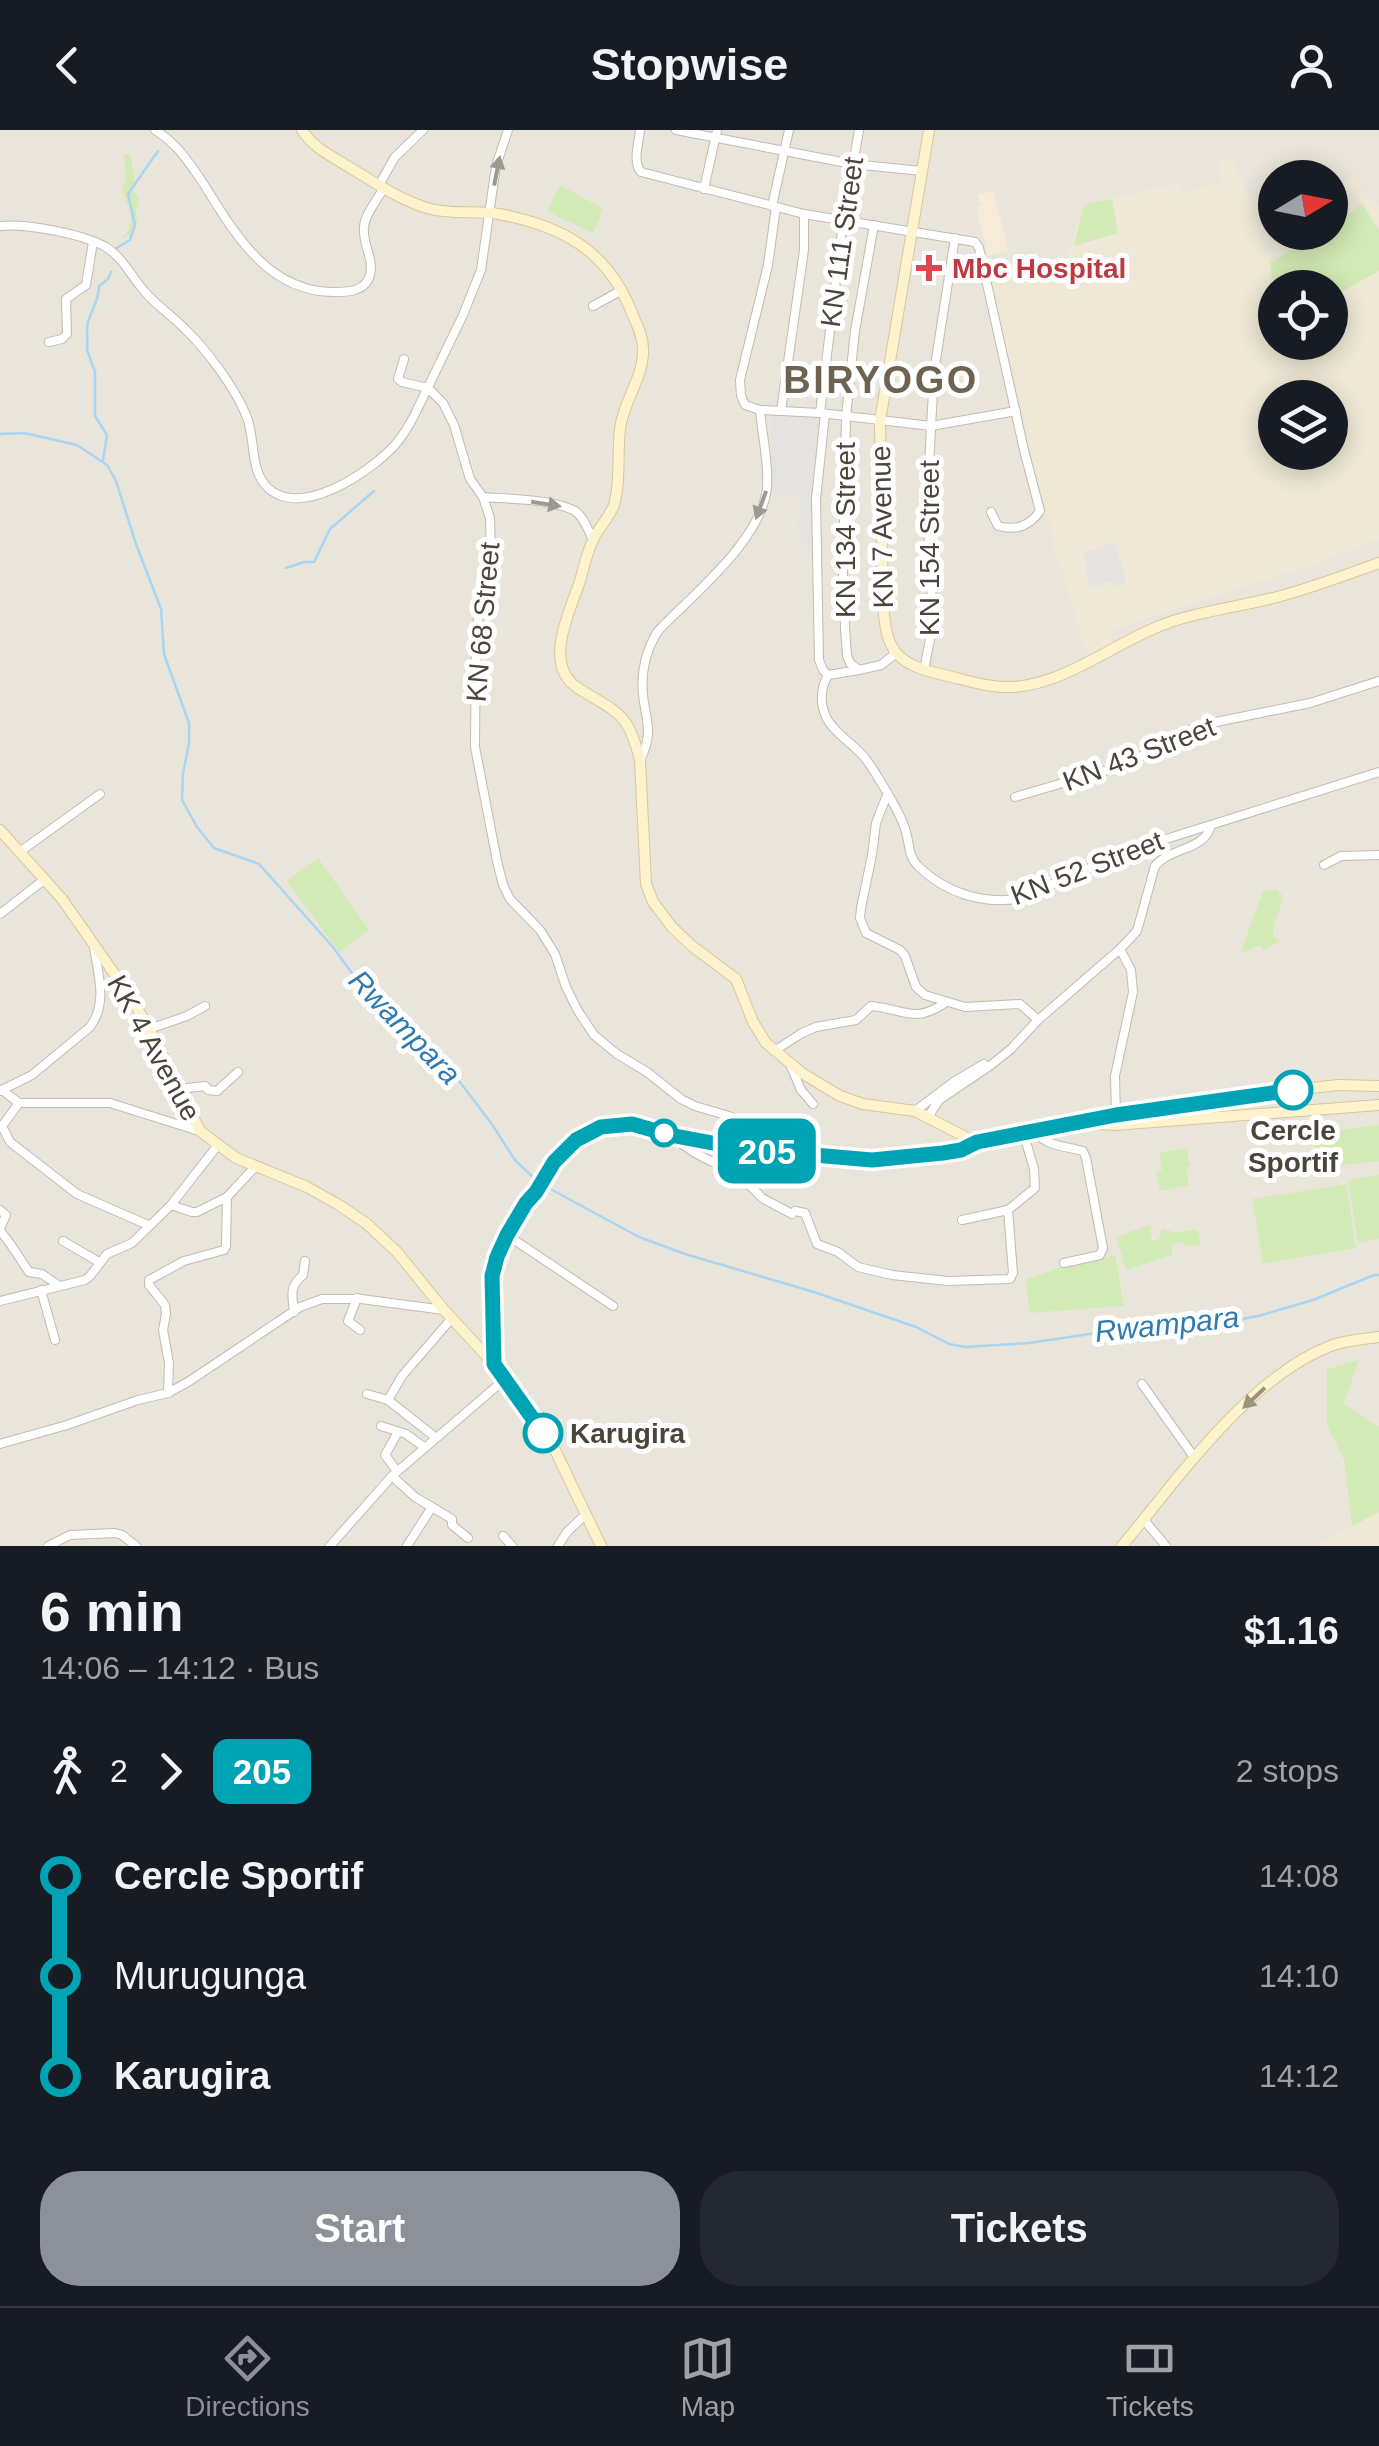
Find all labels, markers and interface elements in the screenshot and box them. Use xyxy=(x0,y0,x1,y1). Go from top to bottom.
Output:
icon: back xyxy=(40,38,95,93)
icon: person xyxy=(1284,38,1339,93)
text: Stopwise xyxy=(591,39,788,90)
one-way arrow xyxy=(489,155,505,186)
street label: KN 111 Street xyxy=(815,155,869,329)
north arrow xyxy=(1258,160,1348,250)
map controls xyxy=(1258,160,1348,470)
place label: Mbc Hospital xyxy=(952,253,1126,284)
marker: Mbc Hospital xyxy=(916,255,942,281)
button: locate xyxy=(1258,270,1348,360)
district label: BIRYOGO xyxy=(783,359,979,401)
button: layers xyxy=(1258,380,1348,470)
street label: KN 134 Street xyxy=(830,442,861,618)
street label: KN 7 Avenue xyxy=(865,445,899,609)
street label: KN 154 Street xyxy=(914,460,945,636)
one-way arrow xyxy=(752,491,767,521)
one-way arrow xyxy=(531,497,562,513)
street label: KN 68 Street xyxy=(461,541,505,703)
street label: KN 43 Street xyxy=(1059,711,1220,797)
street label: KN 52 Street xyxy=(1007,825,1168,911)
water label: Rwampara xyxy=(343,963,467,1091)
street label: KK 4 Avenue xyxy=(101,970,207,1126)
marker: Cercle Sportif xyxy=(1274,1071,1312,1109)
place label: Cercle Sportif xyxy=(1248,1115,1339,1178)
line badge: 205 xyxy=(710,1118,824,1184)
unlabelled marker xyxy=(651,1120,677,1146)
text: 205 xyxy=(738,1132,796,1171)
water label: Rwampara xyxy=(1093,1300,1241,1348)
one-way arrow xyxy=(1242,1386,1266,1409)
marker: Karugira xyxy=(524,1414,562,1452)
place label: Karugira xyxy=(570,1418,686,1449)
text: 6 min xyxy=(40,1581,184,1643)
text: $1.16 xyxy=(1244,1610,1339,1652)
text: 14:06 – 14:12 · Bus xyxy=(40,1650,319,1686)
icon: walk xyxy=(40,1744,95,1799)
icon: forward xyxy=(143,1744,198,1799)
text: 205 xyxy=(233,1752,291,1791)
text: 2 xyxy=(110,1753,128,1789)
text: 2 stops xyxy=(1236,1753,1339,1789)
text: Cercle Sportif xyxy=(114,1855,363,1897)
text: 14:08 xyxy=(1259,1858,1339,1894)
text: Murugunga xyxy=(114,1955,306,1997)
text: 14:10 xyxy=(1259,1958,1339,1994)
text: Karugira xyxy=(114,2055,270,2097)
text: 14:12 xyxy=(1259,2058,1339,2094)
button: Start xyxy=(40,2171,680,2286)
button: Tickets xyxy=(700,2171,1339,2286)
tab: Directions xyxy=(185,2331,310,2423)
tab: Map xyxy=(680,2331,735,2423)
tab: Tickets xyxy=(1106,2331,1194,2423)

